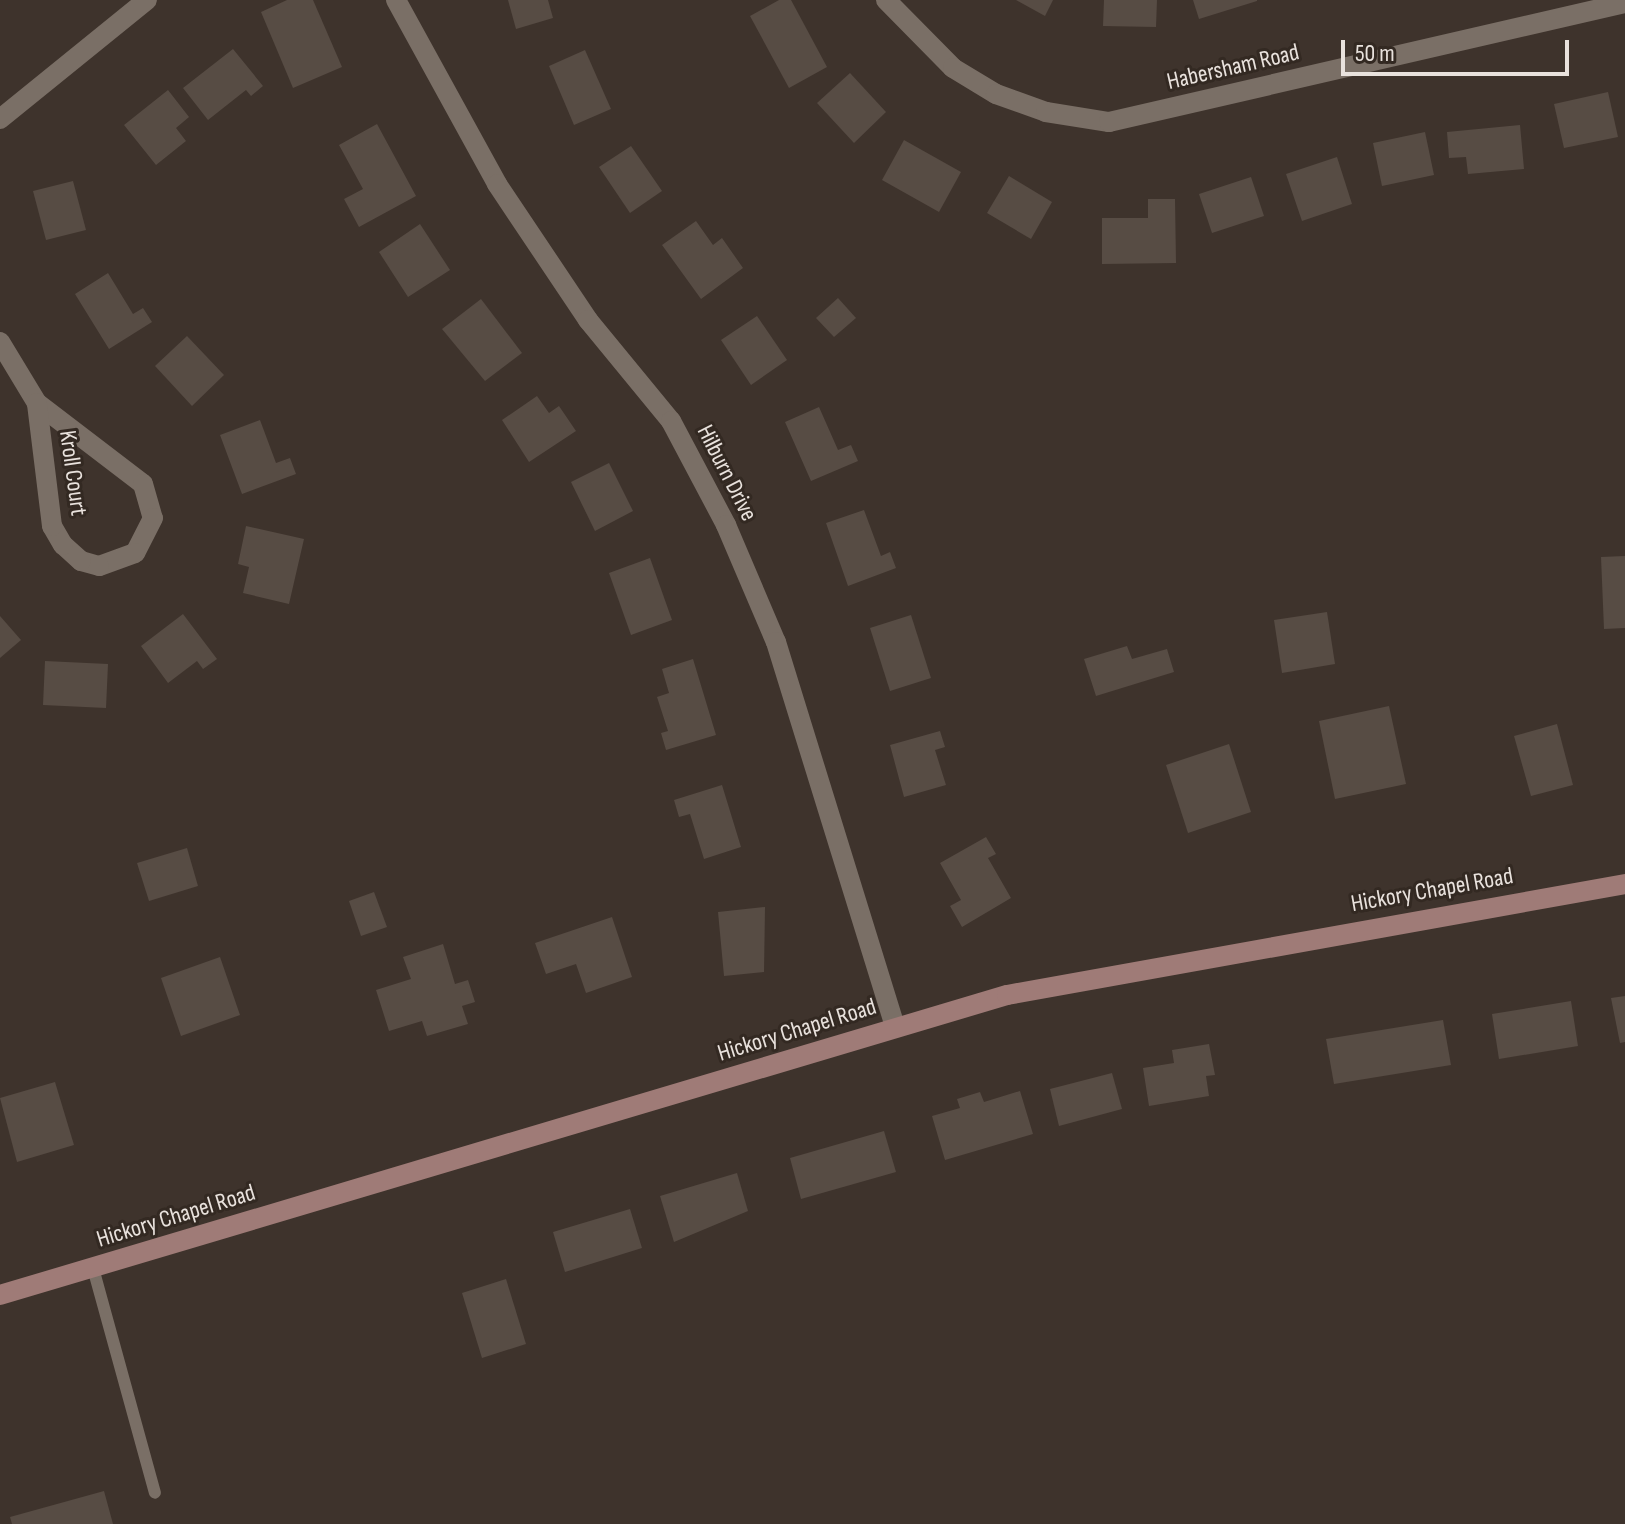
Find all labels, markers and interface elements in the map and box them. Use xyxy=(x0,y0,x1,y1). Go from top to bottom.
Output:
scale bar xyxy=(1345,24,1573,74)
street label: Habersham Road xyxy=(1164,38,1302,96)
text: 50 m xyxy=(1355,39,1395,68)
street label: Hilburn Drive xyxy=(691,420,763,526)
street label: Kroll Court xyxy=(53,428,93,518)
street label: Hickory Chapel Road xyxy=(1349,862,1515,918)
street label: Hickory Chapel Road xyxy=(714,992,880,1068)
street label: Hickory Chapel Road xyxy=(93,1178,259,1254)

